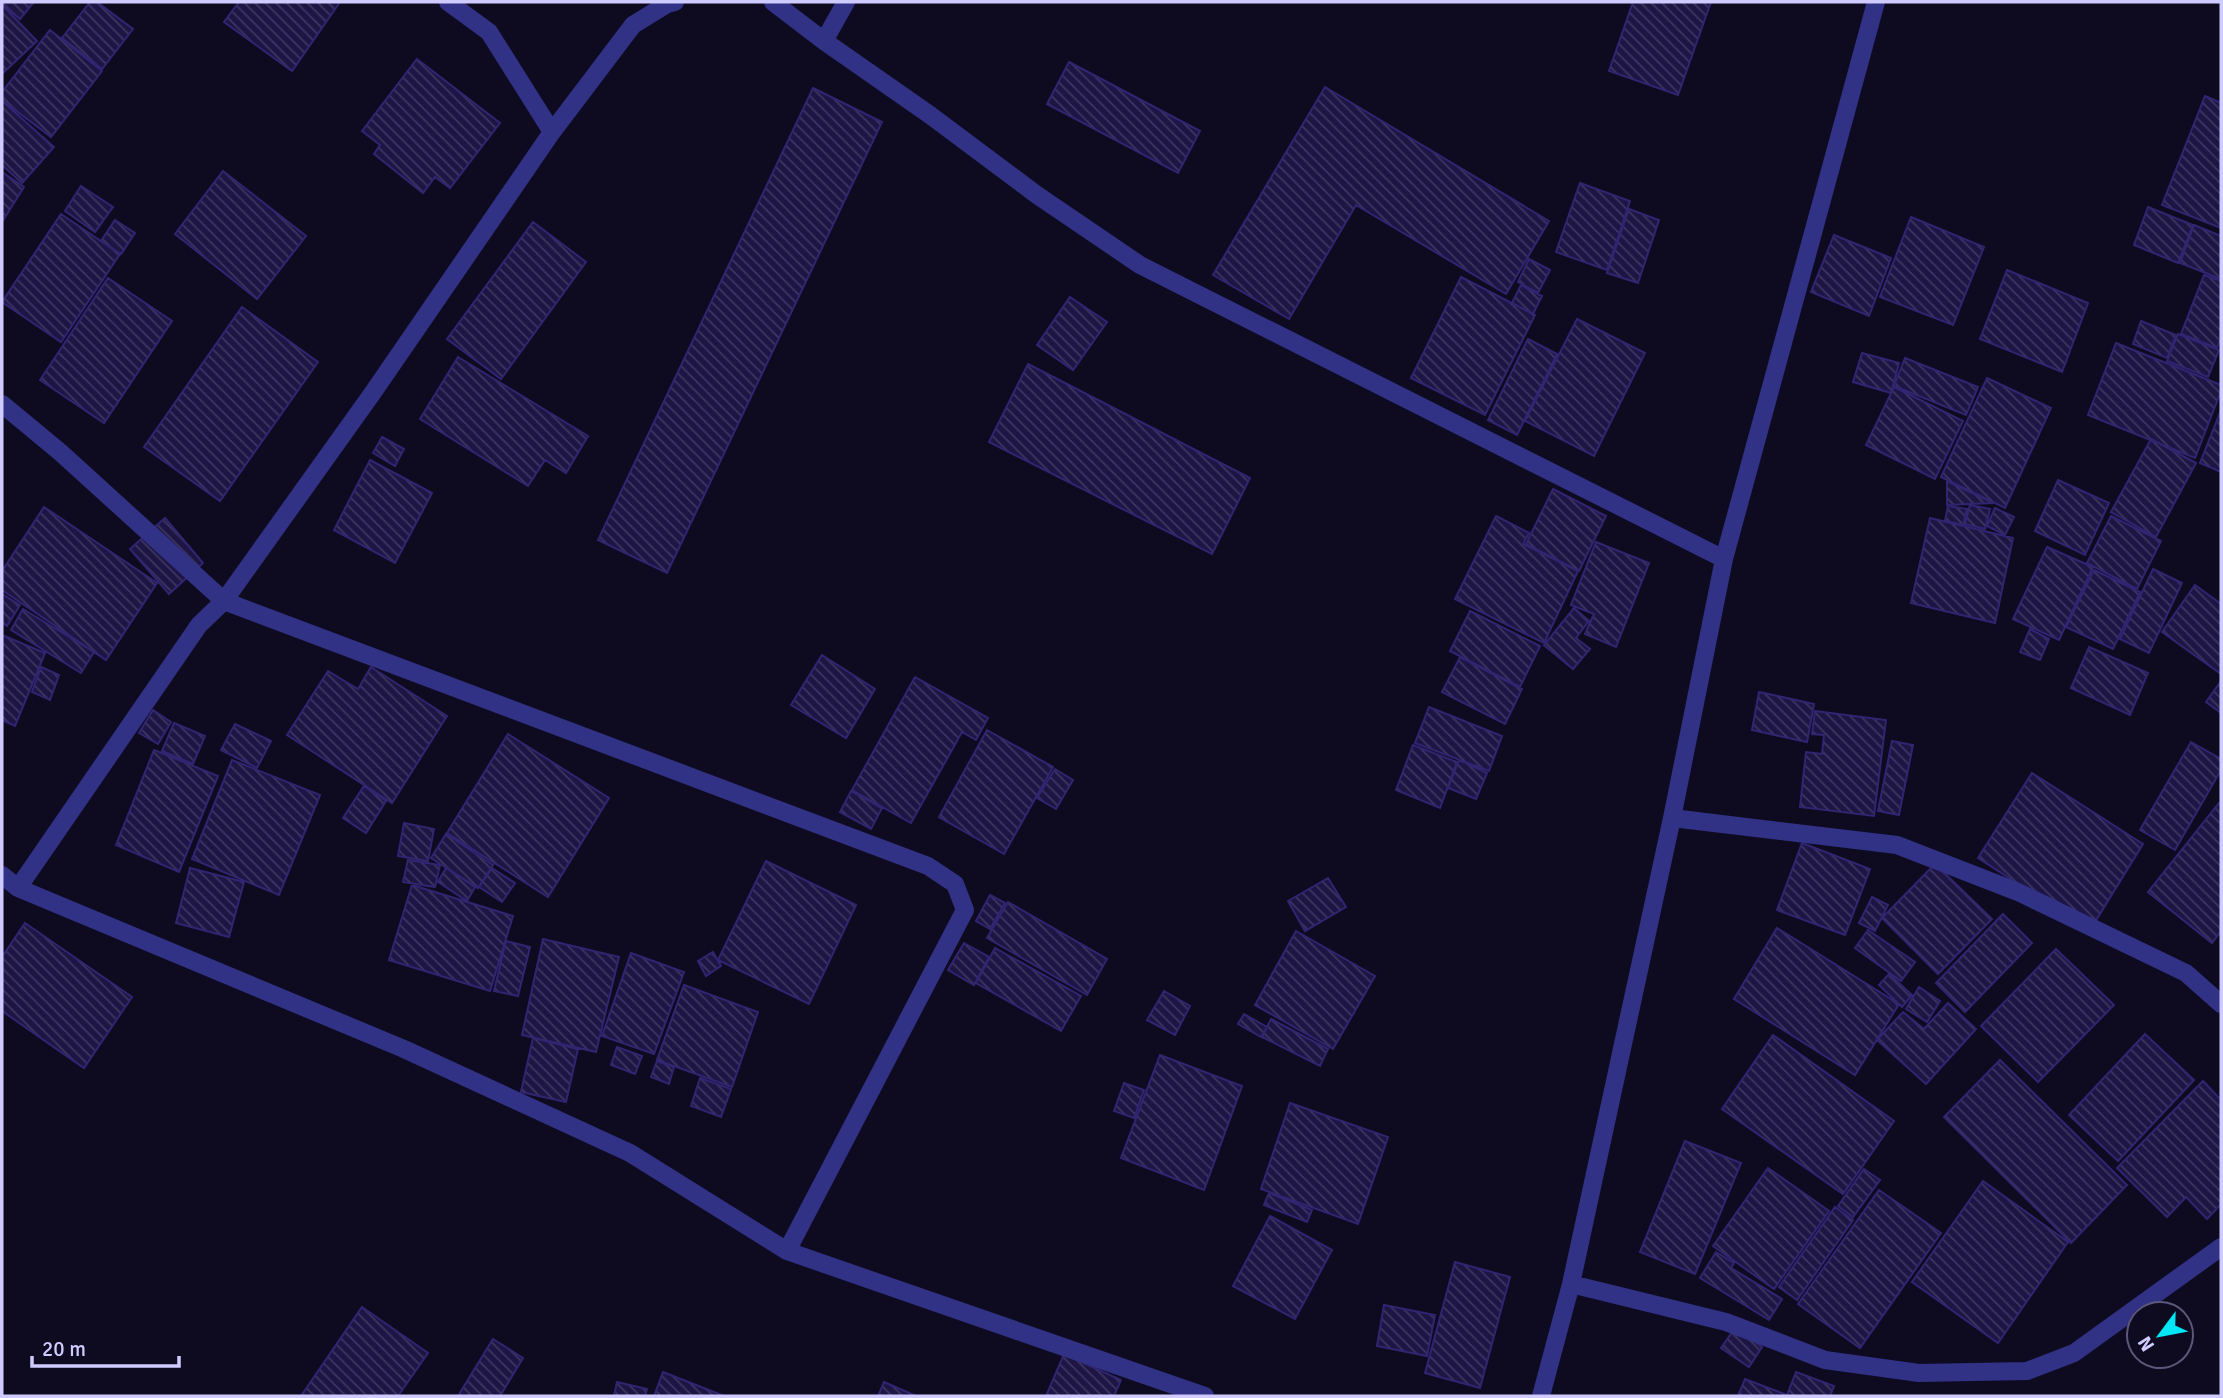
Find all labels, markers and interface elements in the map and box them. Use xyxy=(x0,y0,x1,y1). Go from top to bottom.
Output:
north arrow xyxy=(2125,1300,2195,1370)
scale bar xyxy=(32,1324,178,1368)
text: N xyxy=(2133,1332,2160,1355)
text: 20 m xyxy=(42,1336,86,1362)

